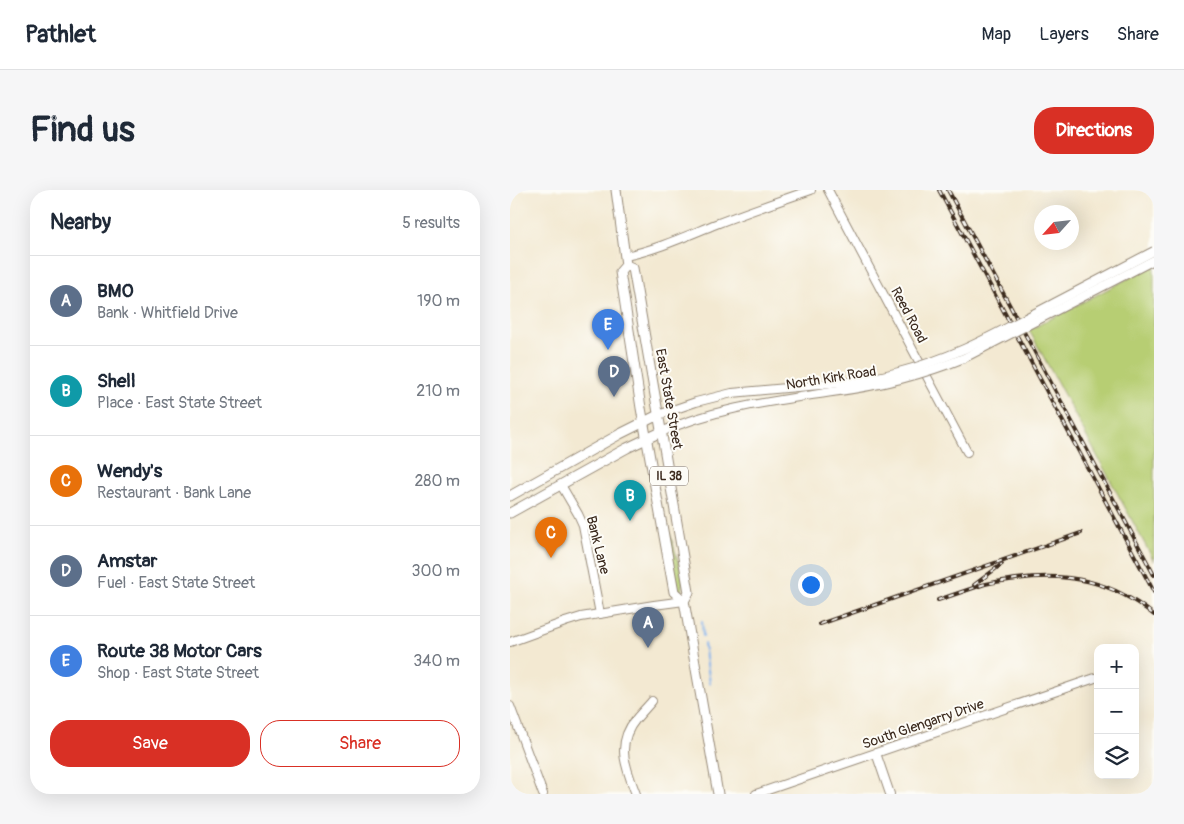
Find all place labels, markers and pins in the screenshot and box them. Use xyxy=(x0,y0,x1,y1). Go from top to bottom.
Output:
pin: E xyxy=(592,309,624,350)
pin: D xyxy=(598,356,630,397)
pin: B xyxy=(614,480,646,521)
pin: C xyxy=(535,517,567,558)
pin: A xyxy=(632,607,664,648)

